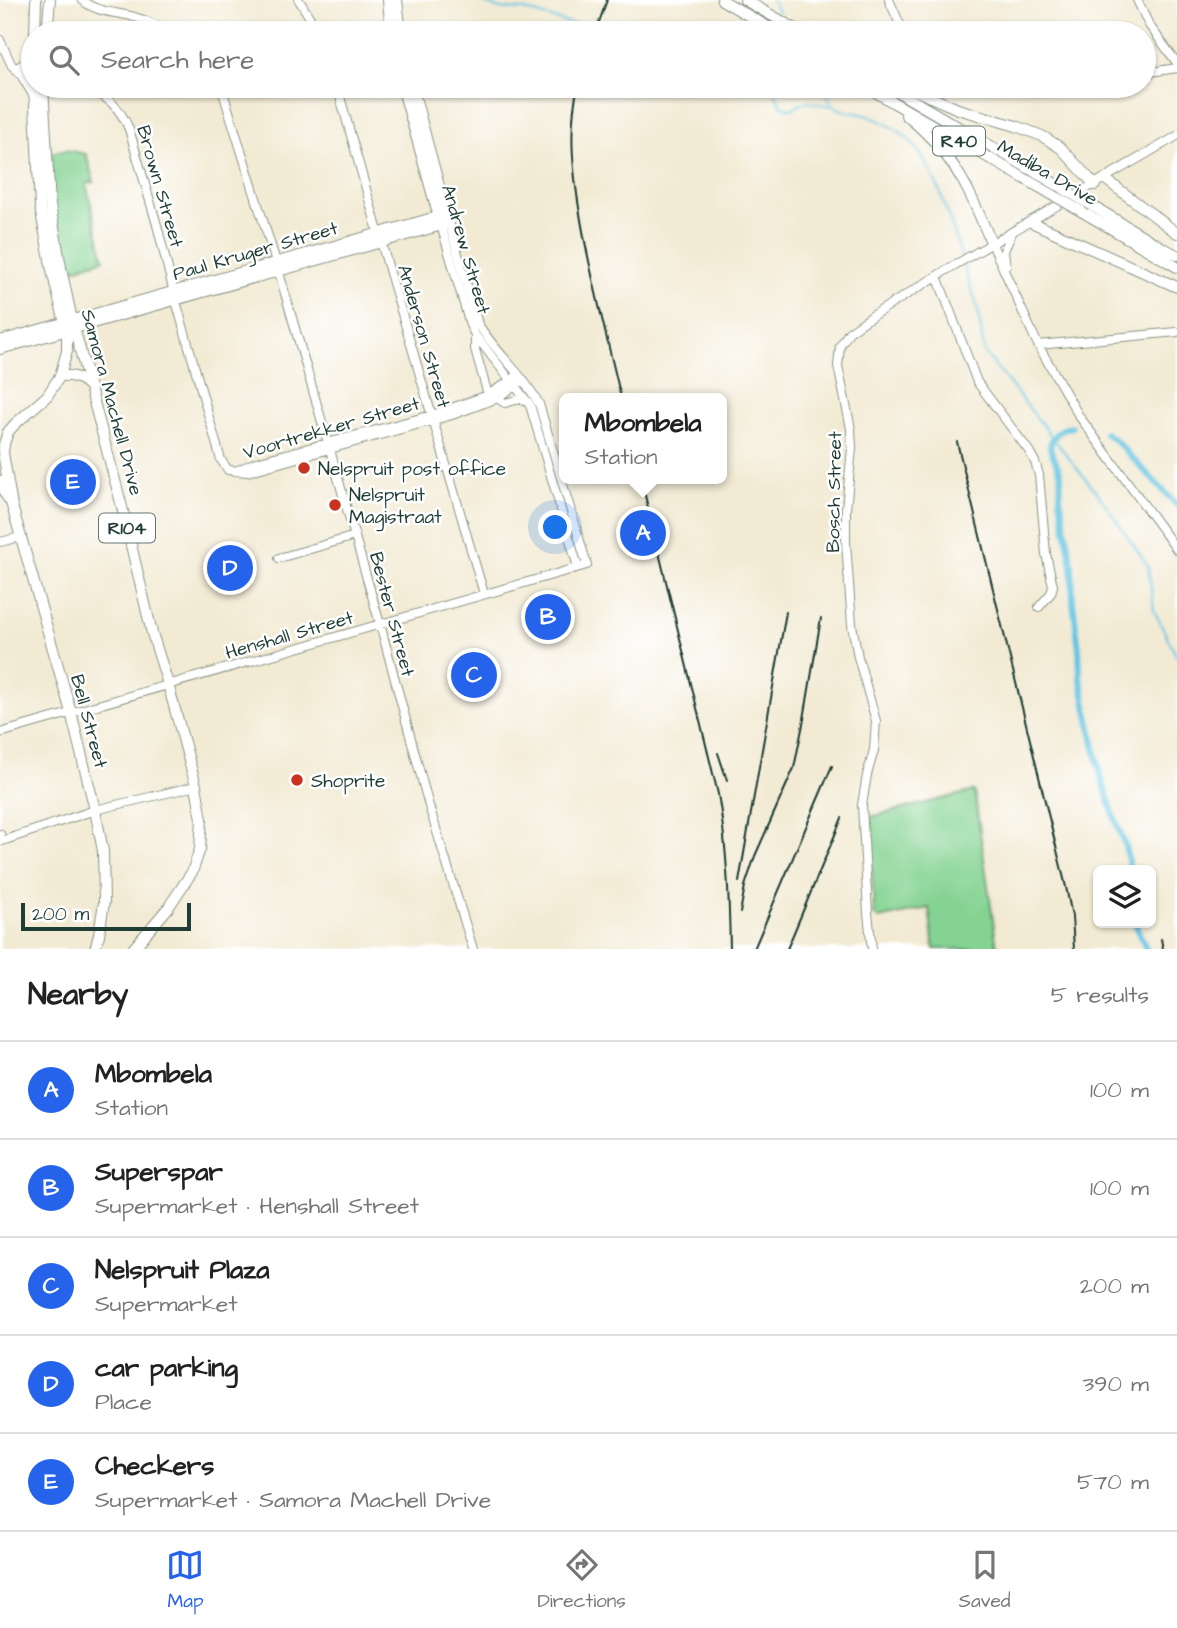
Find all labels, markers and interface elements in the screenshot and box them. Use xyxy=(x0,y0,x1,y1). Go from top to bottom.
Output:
search box xyxy=(21,21,1156,98)
icon: search xyxy=(45,41,83,79)
text: Search here xyxy=(101,42,254,78)
street label: Brown Street xyxy=(129,122,190,251)
road number: R40 xyxy=(933,126,985,156)
street label: Madiba Drive xyxy=(992,134,1102,213)
street label: Andrew Street xyxy=(434,181,497,318)
street label: Paul Kruger Street xyxy=(170,215,342,289)
street label: Anderson Street xyxy=(390,261,457,412)
street label: Samora Machell Drive xyxy=(74,306,149,498)
street label: Voortrekker Street xyxy=(240,390,423,467)
popup xyxy=(559,393,727,484)
text: Mbombela xyxy=(585,405,701,441)
street label: Bosch Street xyxy=(820,431,849,553)
text: Station xyxy=(585,441,658,473)
pin: E xyxy=(50,456,96,508)
place label: Nelspruit post office xyxy=(318,456,506,483)
marker: Nelspruit post office xyxy=(296,460,312,476)
place label: Nelspruit Magistraat xyxy=(349,482,442,532)
marker: Nelspruit Magistraat xyxy=(327,497,343,513)
pin: A xyxy=(620,507,666,559)
your location xyxy=(538,510,572,544)
road number: R104 xyxy=(99,514,155,542)
pin: D xyxy=(207,542,253,594)
street label: Bester Street xyxy=(362,549,421,680)
pin: B xyxy=(525,591,571,643)
street label: Henshall Street xyxy=(222,604,357,667)
pin: C xyxy=(451,649,497,701)
street label: Bell Street xyxy=(63,672,114,772)
place label: Shoprite xyxy=(311,768,385,795)
marker: Shoprite xyxy=(289,772,305,788)
map controls xyxy=(1093,865,1156,928)
button: layers xyxy=(1093,865,1156,928)
scale bar xyxy=(21,900,191,932)
text: 200 m xyxy=(32,901,89,928)
text: Nearby xyxy=(28,974,128,1016)
text: 5 results xyxy=(1051,979,1149,1011)
text: Mbombela xyxy=(95,1056,212,1092)
text: A xyxy=(44,1074,58,1106)
text: 100 m xyxy=(1090,1074,1149,1106)
text: Station xyxy=(95,1092,168,1124)
text: Superspar xyxy=(95,1154,223,1190)
text: B xyxy=(43,1172,59,1204)
text: 100 m xyxy=(1090,1172,1149,1204)
text: Supermarket · Henshall Street xyxy=(95,1190,419,1222)
text: Nelspruit Plaza xyxy=(95,1252,269,1288)
text: C xyxy=(43,1270,59,1302)
text: 200 m xyxy=(1080,1270,1149,1302)
text: Supermarket xyxy=(95,1288,238,1320)
text: car parking xyxy=(95,1350,238,1386)
text: D xyxy=(44,1368,58,1400)
text: 390 m xyxy=(1083,1368,1149,1400)
text: Place xyxy=(95,1386,152,1418)
text: Checkers xyxy=(95,1448,214,1484)
text: E xyxy=(44,1466,58,1498)
text: 570 m xyxy=(1077,1466,1149,1498)
text: Supermarket · Samora Machell Drive xyxy=(95,1484,491,1516)
tab: Map xyxy=(166,1546,204,1615)
tab: Directions xyxy=(537,1546,626,1615)
tab: Saved xyxy=(959,1546,1010,1615)

